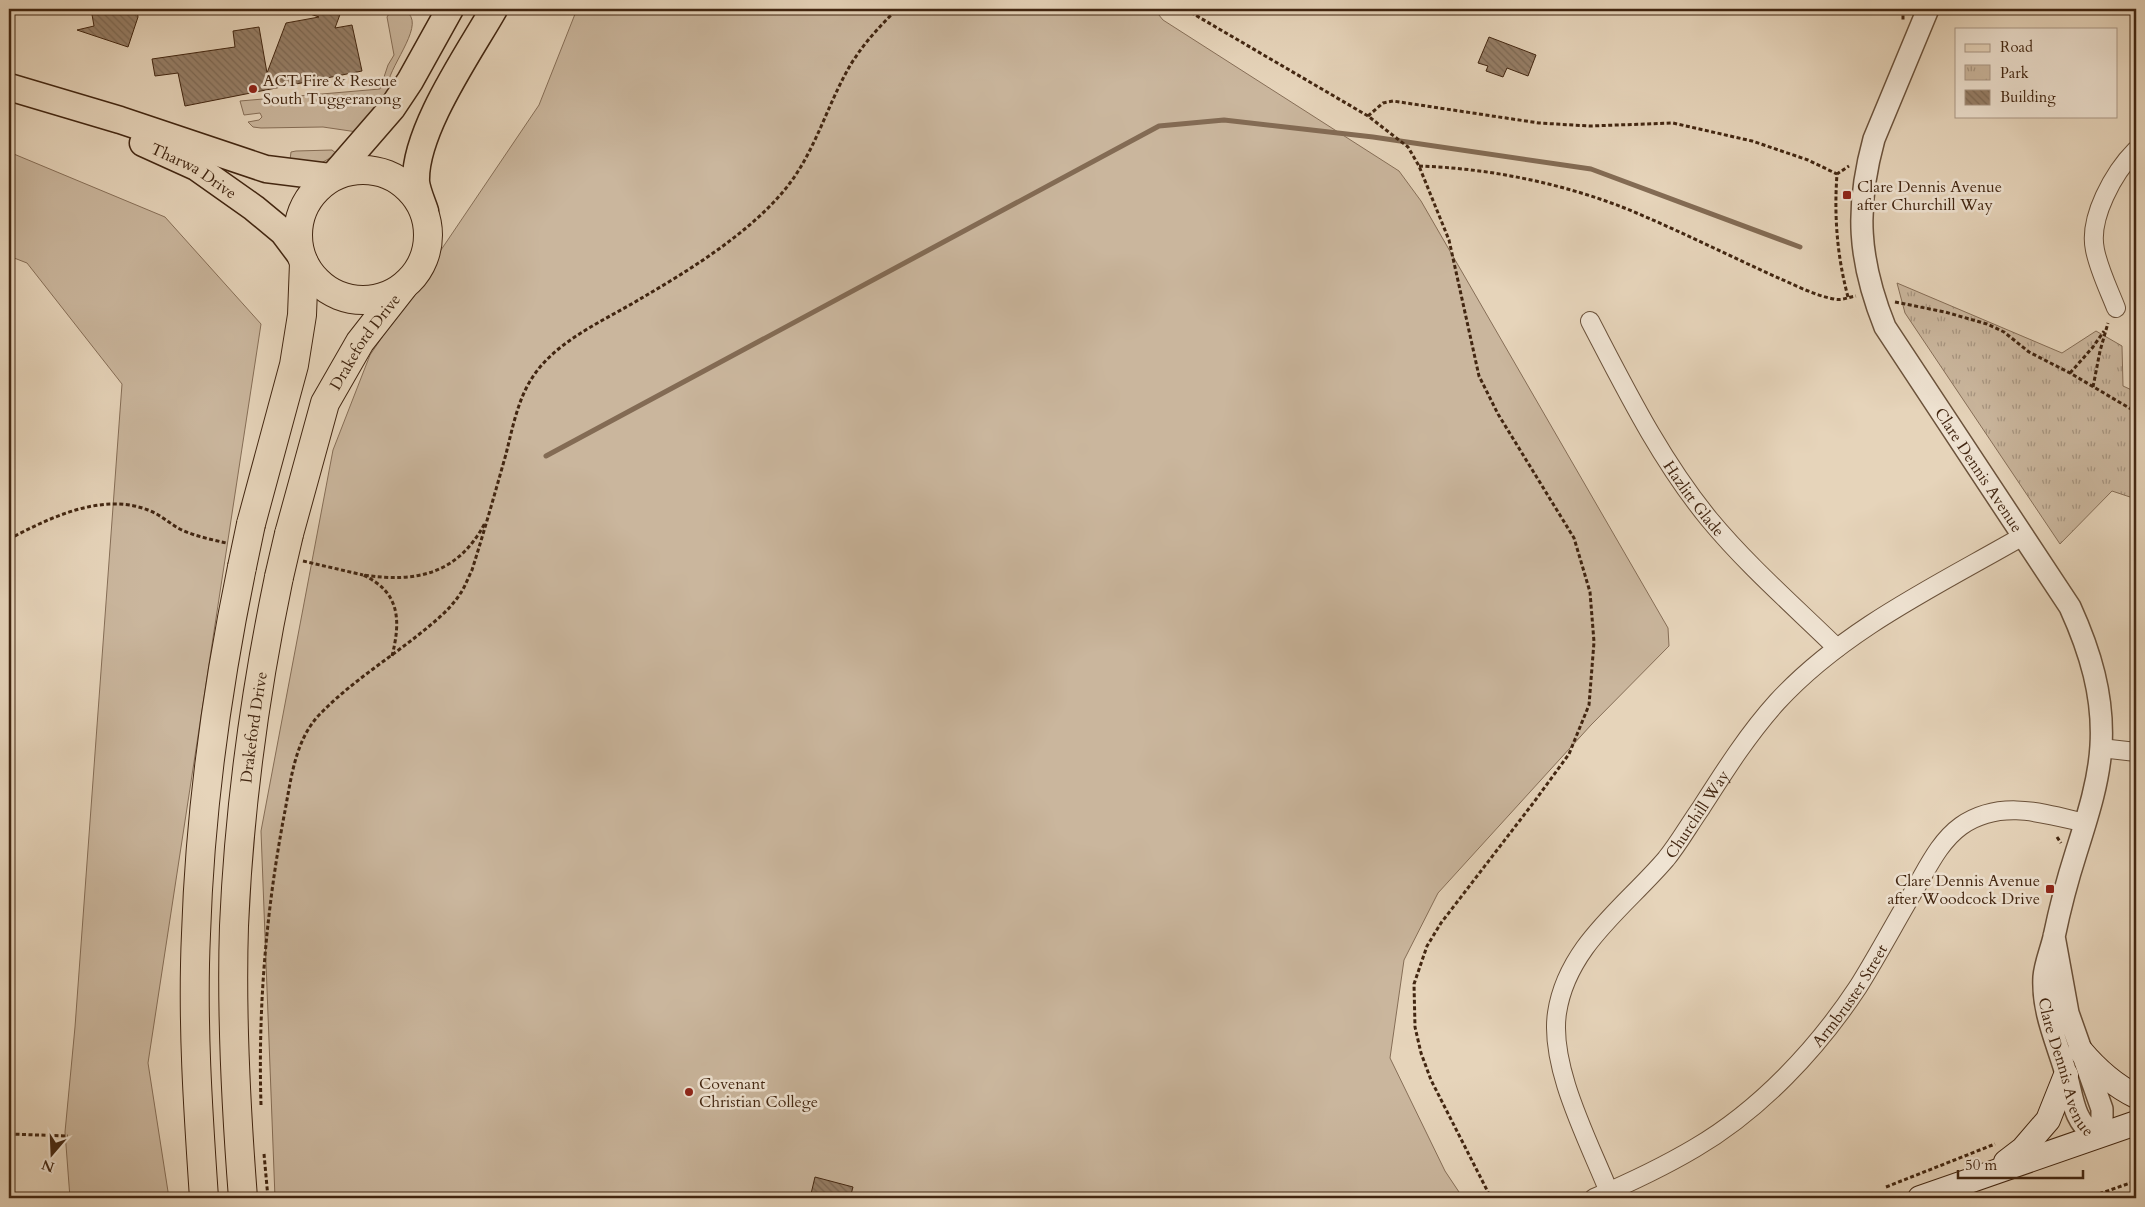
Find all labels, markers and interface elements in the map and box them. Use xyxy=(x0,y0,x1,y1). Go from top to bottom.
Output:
legend xyxy=(1955,28,2118,118)
text: Road xyxy=(2000,37,2033,57)
text: Park xyxy=(2000,63,2029,83)
place label: ACT Fire & Rescue South Tuggeranong xyxy=(263,70,401,110)
marker: ACT Fire & Rescue South Tuggeranong xyxy=(247,83,259,95)
text: Building xyxy=(2000,87,2056,107)
street label: Tharwa Drive xyxy=(147,138,241,204)
place label: Clare Dennis Avenue after Churchill Way xyxy=(1857,176,2002,216)
marker: Clare Dennis Avenue after Churchill Way xyxy=(1841,189,1853,201)
street label: Drakeford Drive xyxy=(325,289,406,394)
street label: Clare Dennis Avenue xyxy=(1929,404,2028,537)
street label: Hazlitt Glade xyxy=(1658,456,1729,542)
street label: Drakeford Drive xyxy=(235,670,273,784)
street label: Churchill Way xyxy=(1660,765,1735,863)
place label: Clare Dennis Avenue after Woodcock Drive xyxy=(1887,870,2040,910)
marker: Clare Dennis Avenue after Woodcock Drive xyxy=(2044,883,2056,895)
street label: Armbruster Street xyxy=(1807,940,1893,1052)
street label: Clare Dennis Avenue xyxy=(2033,996,2098,1142)
place label: Covenant Christian College xyxy=(699,1073,818,1113)
marker: Covenant Christian College xyxy=(683,1086,695,1098)
north arrow xyxy=(28,1130,78,1180)
scale bar xyxy=(1958,1147,2082,1179)
text: N xyxy=(39,1155,57,1177)
text: 50 m xyxy=(1965,1155,1997,1175)

